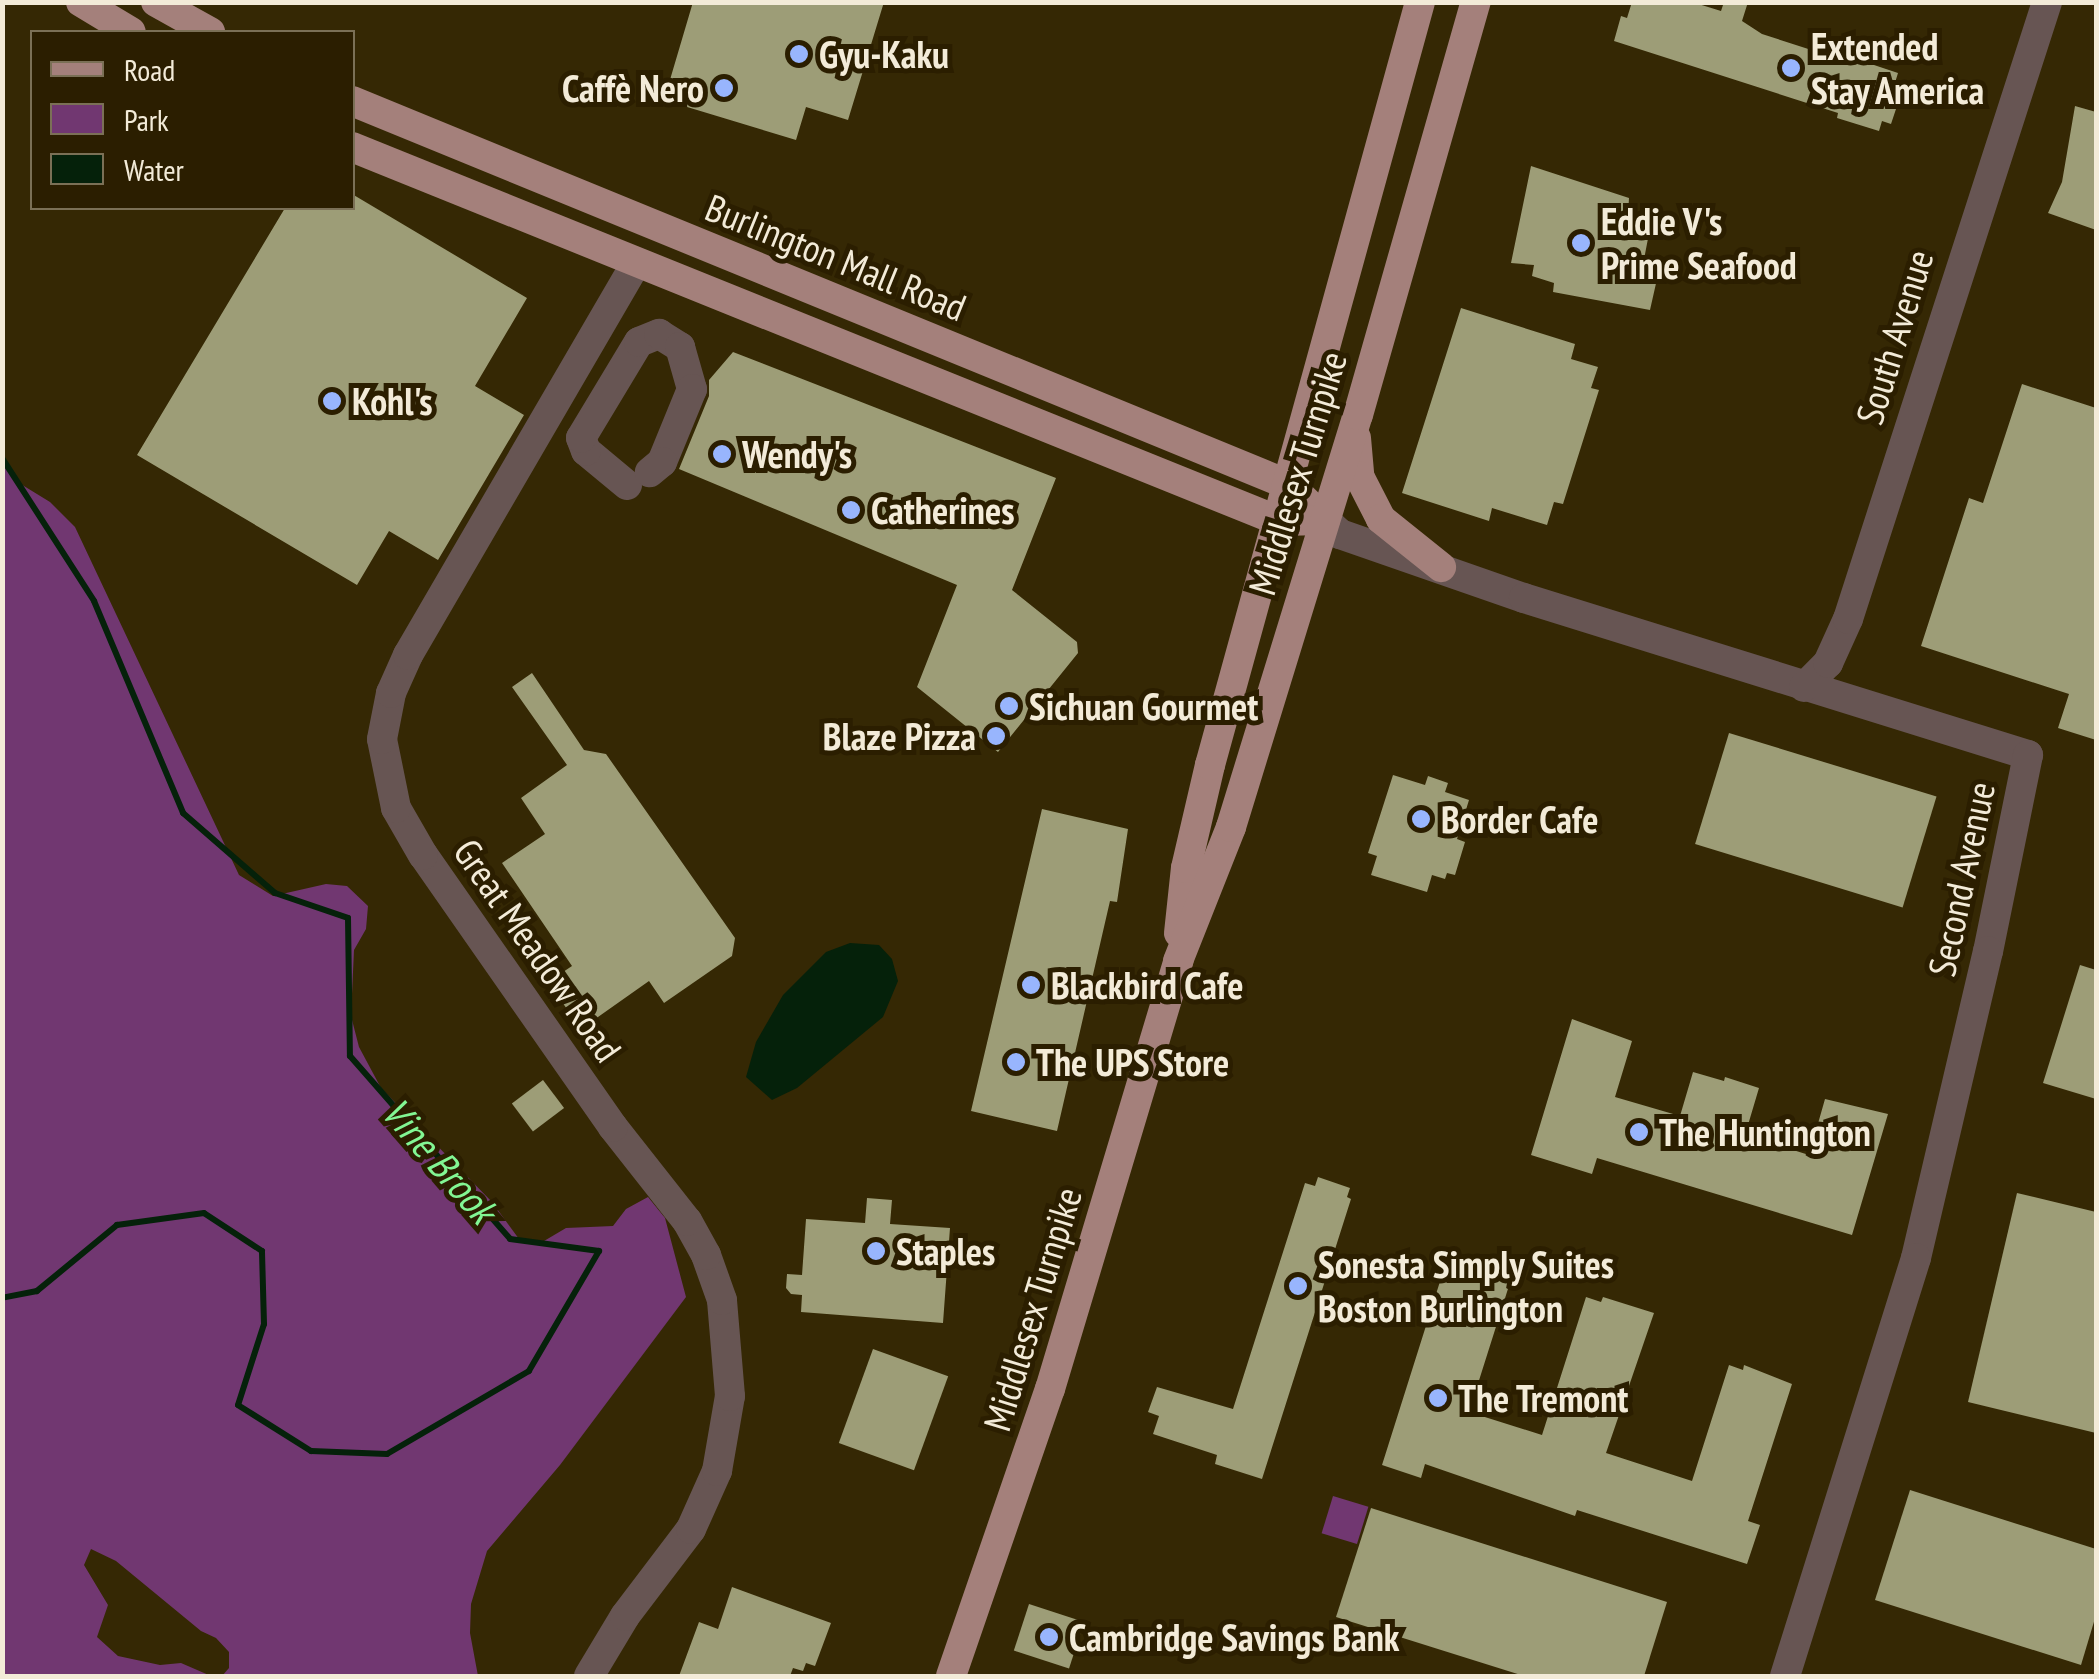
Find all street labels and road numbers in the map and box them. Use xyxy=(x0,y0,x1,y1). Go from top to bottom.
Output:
street label: Burlington Mall Road xyxy=(699,184,973,330)
street label: South Avenue xyxy=(1846,244,1942,430)
street label: Middlesex Turnpike xyxy=(1238,345,1356,601)
street label: Second Avenue xyxy=(1918,777,2004,981)
street label: Great Meadow Road xyxy=(444,830,632,1070)
street label: Middlesex Turnpike xyxy=(973,1181,1091,1437)

